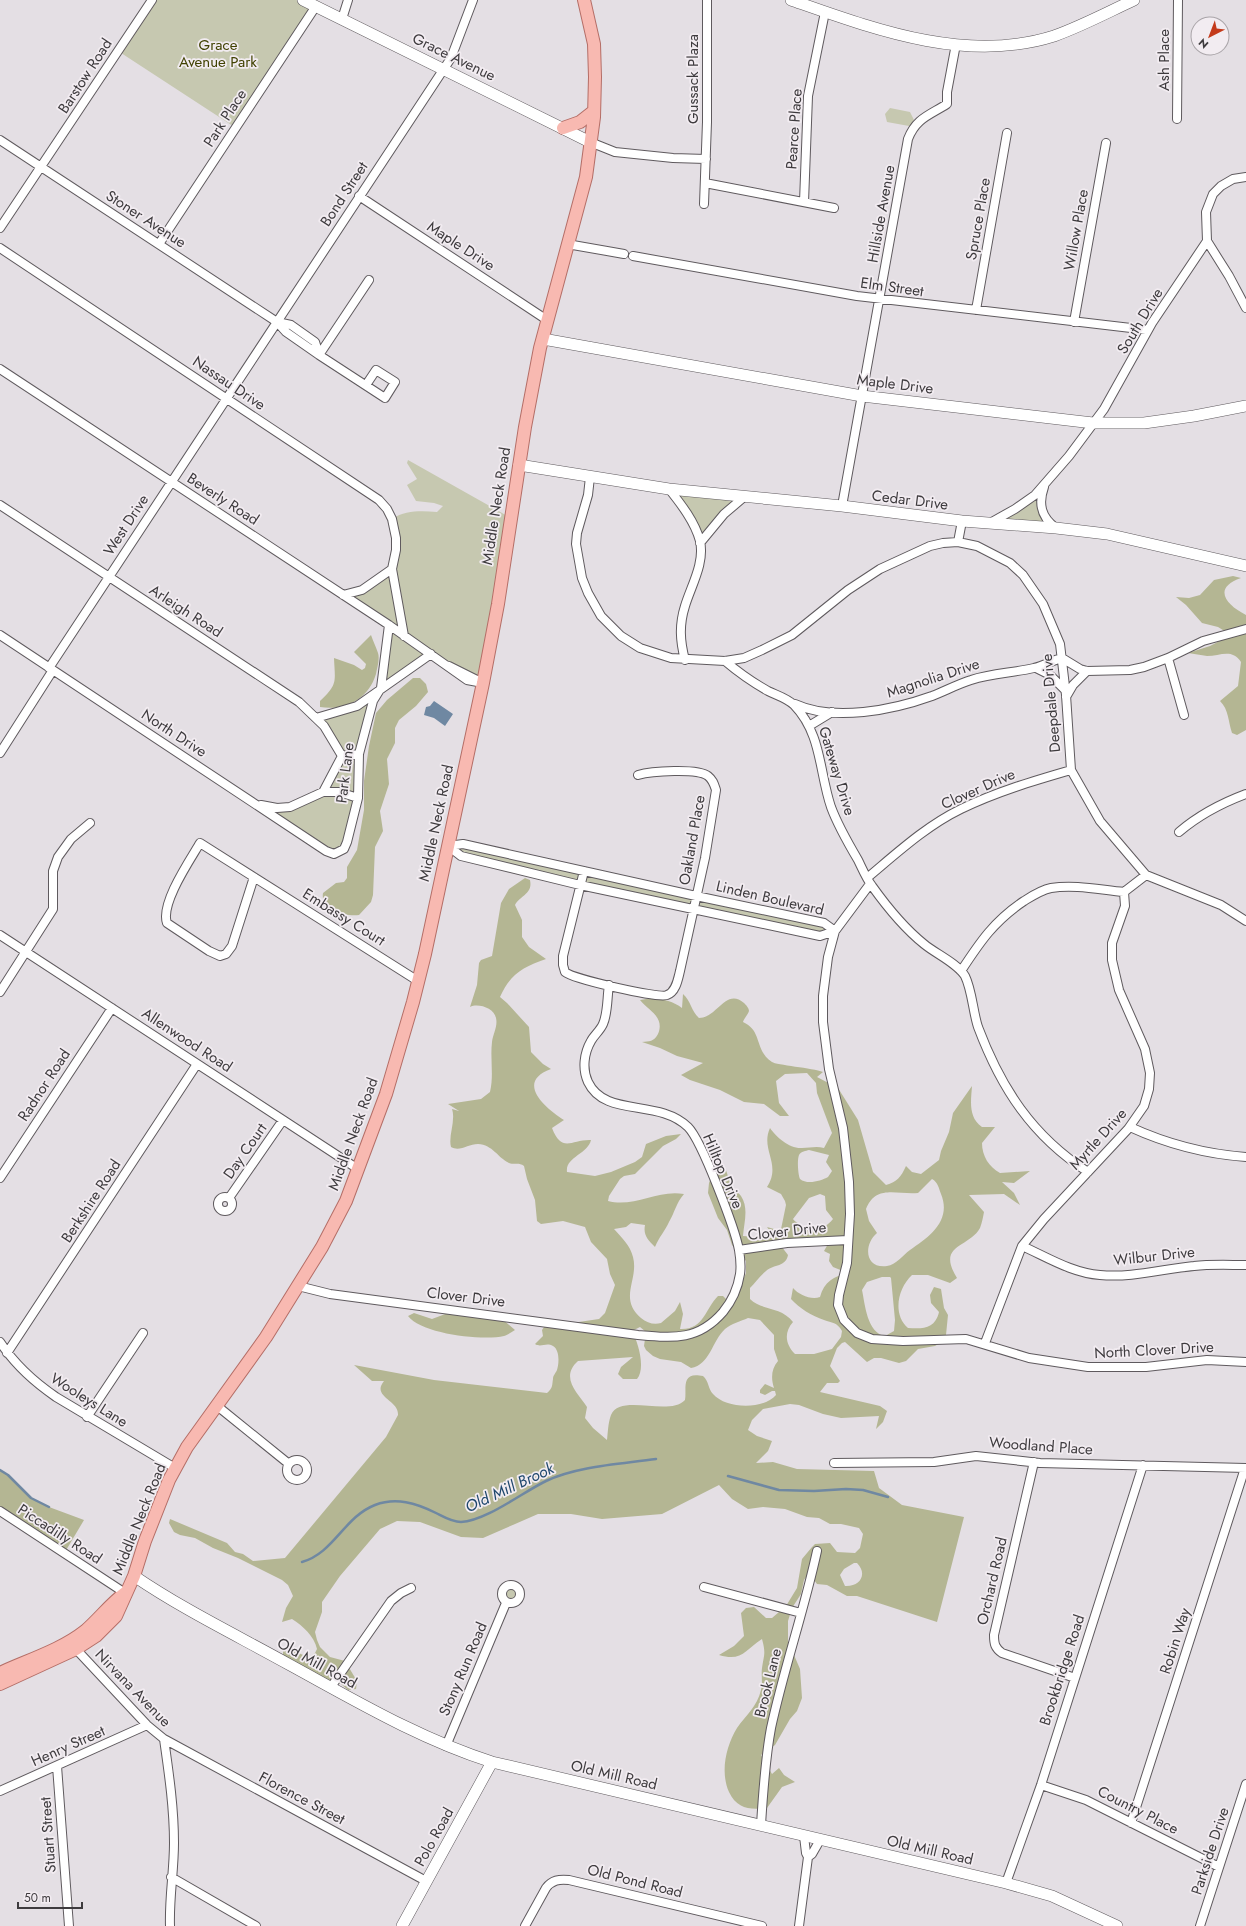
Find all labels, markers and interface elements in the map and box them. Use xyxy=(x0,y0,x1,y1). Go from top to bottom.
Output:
north arrow xyxy=(1190,16,1230,56)
street label: Grace Avenue xyxy=(409,27,500,87)
street label: Ash Place xyxy=(1153,29,1175,91)
street label: Barstow Road xyxy=(53,34,117,118)
park label: Grace Avenue Park xyxy=(179,34,257,73)
street label: Gussack Plaza xyxy=(682,34,704,124)
text: N xyxy=(1195,35,1212,52)
street label: Park Place xyxy=(198,85,252,151)
street label: Pearce Place xyxy=(780,88,808,170)
street label: Bond Street xyxy=(315,157,373,231)
street label: Hillside Avenue xyxy=(862,163,900,265)
street label: Spruce Place xyxy=(960,176,996,262)
street label: Stoner Avenue xyxy=(101,185,191,253)
street label: Willow Place xyxy=(1058,187,1094,272)
street label: Maple Drive xyxy=(423,216,499,276)
street label: Elm Street xyxy=(859,272,925,302)
street label: South Drive xyxy=(1112,284,1169,358)
street label: Nassau Drive xyxy=(188,350,270,416)
street label: Maple Drive xyxy=(855,368,935,400)
street label: Middle Neck Road xyxy=(476,446,516,566)
street label: Beverly Road xyxy=(183,467,263,531)
street label: Cedar Drive xyxy=(871,484,950,516)
street label: West Drive xyxy=(98,490,154,560)
street label: Arleigh Road xyxy=(145,579,227,643)
street label: Deepdale Drive xyxy=(1036,652,1066,753)
street label: Magnolia Drive xyxy=(884,653,982,703)
street label: North Drive xyxy=(137,704,211,763)
street label: Gateway Drive xyxy=(813,724,861,818)
street label: Park Lane xyxy=(330,741,360,805)
street label: Middle Neck Road xyxy=(413,763,459,883)
street label: Clover Drive xyxy=(938,763,1019,815)
street label: Oakland Place xyxy=(673,793,711,887)
street label: Linden Boulevard xyxy=(714,875,826,921)
street label: Embassy Court xyxy=(298,883,390,951)
street label: Allenwood Road xyxy=(137,1002,237,1078)
street label: Radnor Road xyxy=(12,1045,76,1125)
street label: Middle Neck Road xyxy=(322,1074,384,1194)
street label: Myrtle Drive xyxy=(1064,1103,1132,1175)
street label: Day Court xyxy=(218,1118,272,1183)
street label: Hilltop Drive xyxy=(697,1130,749,1212)
street label: Berkshire Road xyxy=(56,1155,126,1247)
street label: Clover Drive xyxy=(747,1216,828,1246)
street label: Wilbur Drive xyxy=(1112,1241,1196,1271)
street label: Clover Drive xyxy=(426,1281,507,1313)
street label: North Clover Drive xyxy=(1094,1336,1215,1364)
street label: Wooleys Lane xyxy=(46,1367,132,1433)
street label: Woodland Place xyxy=(988,1431,1094,1461)
water label: Old Mill Brook xyxy=(461,1456,558,1518)
street label: Middle Neck Road xyxy=(107,1460,171,1578)
street label: Piccadilly Road xyxy=(14,1499,106,1569)
street label: Orchard Road xyxy=(971,1535,1013,1627)
street label: Robin Way xyxy=(1154,1605,1196,1677)
street label: Brookbridge Road xyxy=(1034,1612,1090,1728)
street label: Stony Run Road xyxy=(433,1619,493,1719)
street label: Old Mill Road xyxy=(273,1632,361,1694)
street label: Nirvana Avenue xyxy=(90,1644,176,1732)
street label: Brook Lane xyxy=(749,1646,787,1720)
street label: Henry Street xyxy=(28,1720,109,1772)
street label: Old Mill Road xyxy=(569,1754,659,1796)
street label: Florence Street xyxy=(255,1766,349,1830)
street label: Country Place xyxy=(1094,1780,1183,1840)
street label: Stuart Street xyxy=(34,1796,62,1874)
street label: Polo Road xyxy=(409,1803,459,1871)
street label: Parkside Drive xyxy=(1186,1804,1235,1898)
street label: Old Mill Road xyxy=(885,1829,975,1871)
street label: Old Pond Road xyxy=(585,1859,685,1903)
scale bar xyxy=(18,1884,82,1910)
text: 50 m xyxy=(24,1889,51,1907)

